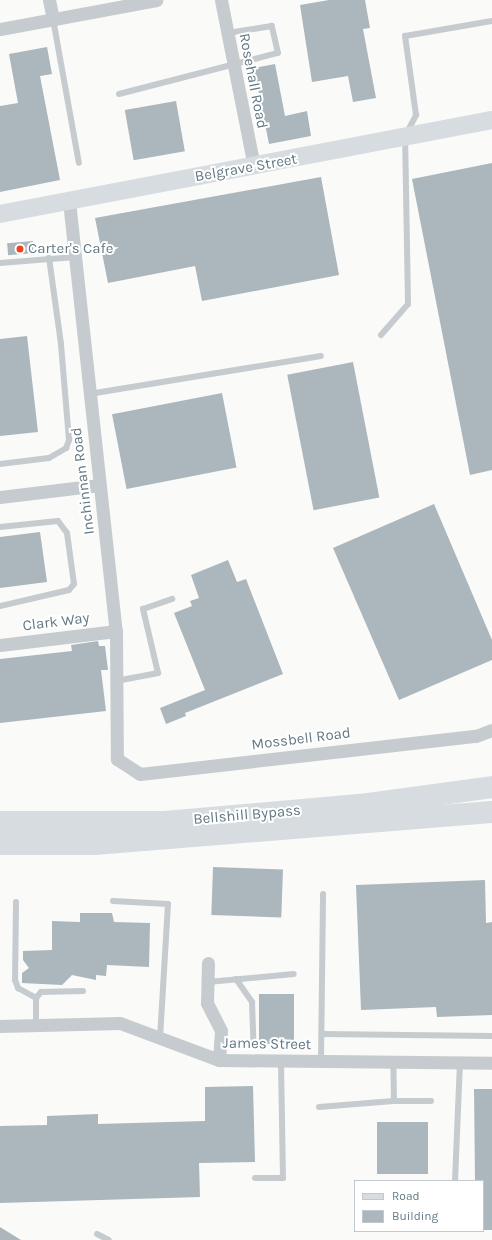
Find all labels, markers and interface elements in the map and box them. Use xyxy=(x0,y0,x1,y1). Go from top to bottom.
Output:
street label: Rosehall Road xyxy=(235,32,271,130)
street label: Belgrave Street xyxy=(194,150,298,186)
place label: Carter's Cafe xyxy=(28,240,113,258)
marker: Carter's Cafe xyxy=(15,244,25,254)
street label: Inchinnan Road xyxy=(67,426,99,536)
street label: Clark Way xyxy=(22,609,90,635)
street label: Mossbell Road xyxy=(250,724,352,754)
street label: Bellshill Bypass xyxy=(192,801,302,829)
street label: James Street xyxy=(223,1034,311,1054)
legend xyxy=(354,1180,484,1232)
text: Road xyxy=(392,1189,420,1203)
text: Building xyxy=(392,1209,438,1223)

